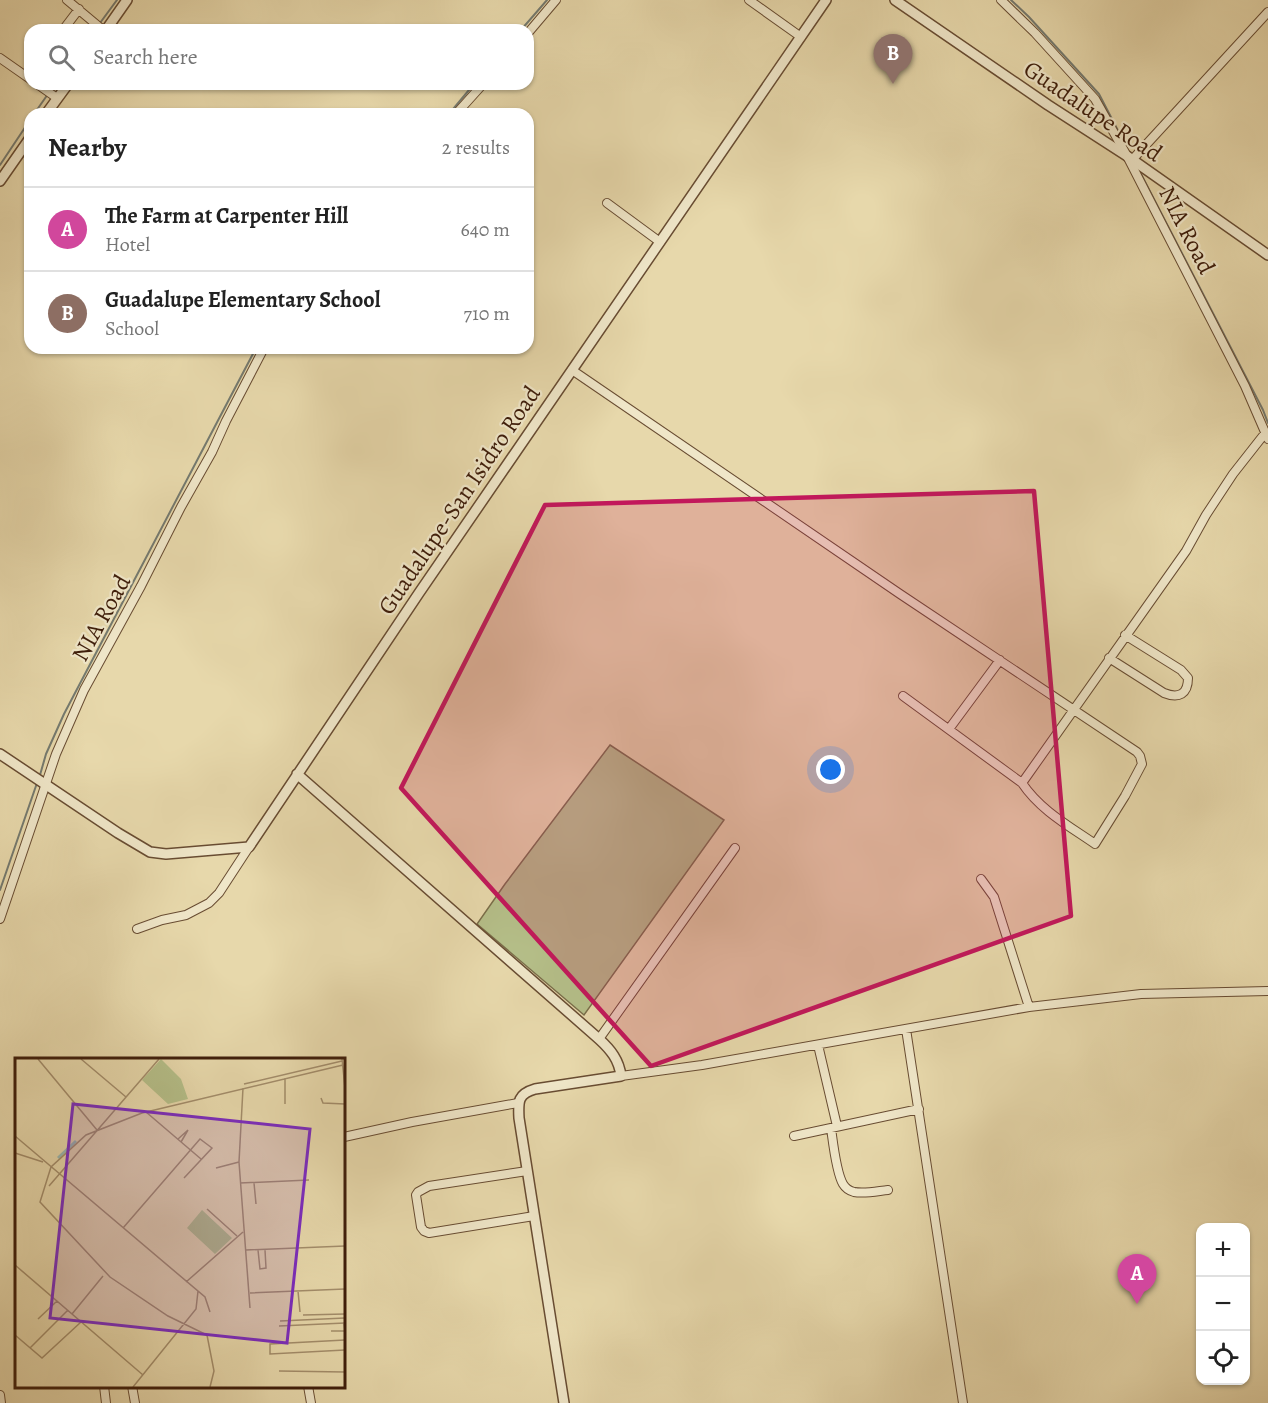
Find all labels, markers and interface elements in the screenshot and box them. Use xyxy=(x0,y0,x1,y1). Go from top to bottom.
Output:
search box xyxy=(24,24,534,90)
pin: B xyxy=(874,34,912,84)
icon: search xyxy=(45,41,78,74)
text: Search here xyxy=(93,42,198,72)
street label: Guadalupe Road xyxy=(1017,53,1169,169)
text: Nearby xyxy=(48,130,127,165)
text: 2 results xyxy=(442,134,510,161)
street label: NIA Road xyxy=(1151,181,1223,279)
text: The Farm at Carpenter Hill xyxy=(105,201,348,231)
text: A xyxy=(61,216,74,243)
text: 640 m xyxy=(460,216,510,243)
text: Hotel xyxy=(105,231,150,258)
text: Guadalupe Elementary School xyxy=(105,285,380,315)
text: B xyxy=(61,300,74,327)
text: 710 m xyxy=(464,300,510,327)
text: School xyxy=(105,315,159,342)
street label: Guadalupe-San Isidro Road xyxy=(370,379,548,621)
street label: NIA Road xyxy=(64,569,138,667)
your location xyxy=(816,755,845,784)
inset map xyxy=(15,1058,345,1388)
map controls xyxy=(1196,1223,1250,1385)
button: + xyxy=(1196,1223,1250,1277)
pin: A xyxy=(1118,1254,1156,1304)
button: − xyxy=(1196,1277,1250,1331)
button: locate xyxy=(1196,1331,1250,1385)

